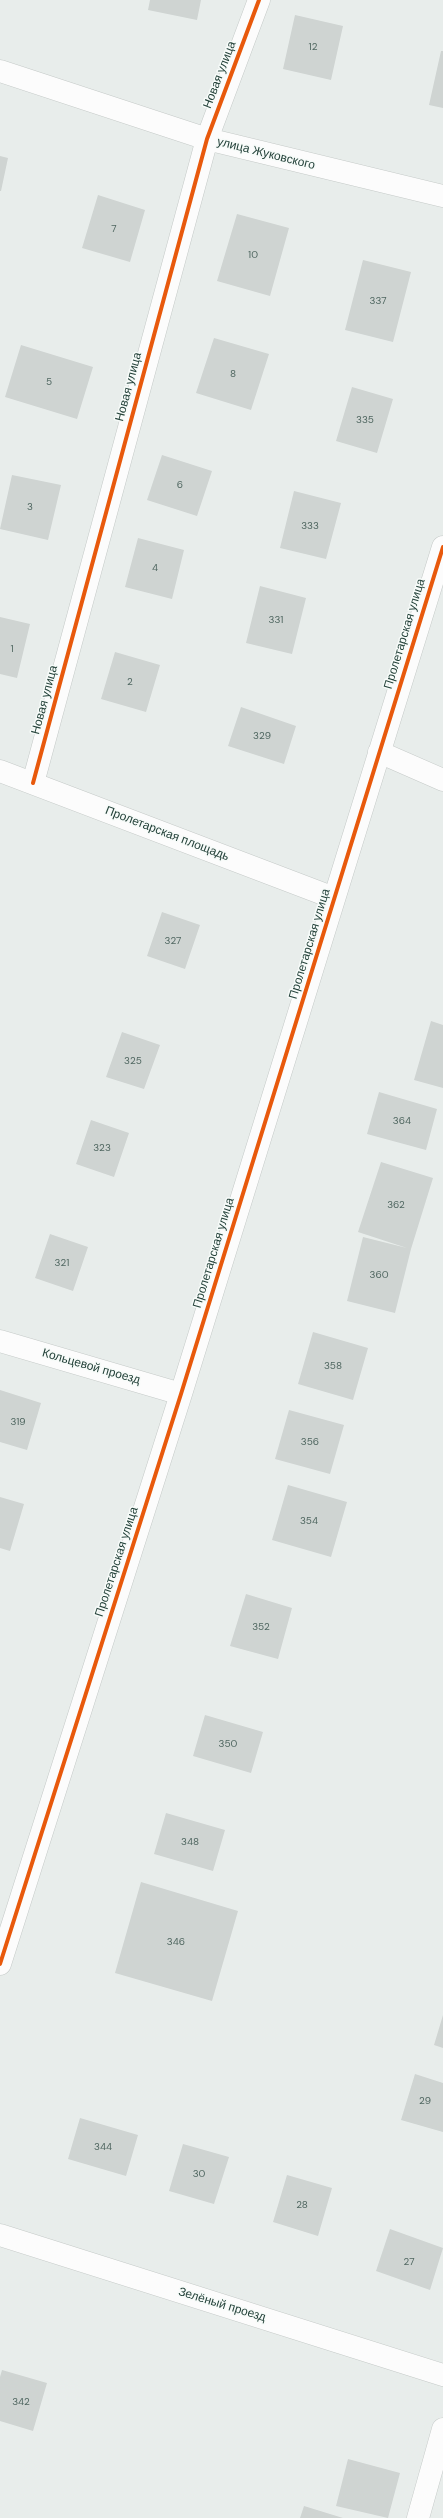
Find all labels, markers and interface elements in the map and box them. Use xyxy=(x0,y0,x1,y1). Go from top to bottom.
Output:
street label: Новая улица xyxy=(201,39,239,111)
house number: 12 xyxy=(309,41,317,53)
street label: улица Жуковского xyxy=(216,135,316,173)
house number: 7 xyxy=(111,223,117,235)
house number: 10 xyxy=(248,249,258,261)
house number: 337 xyxy=(370,295,386,307)
street label: Новая улица xyxy=(113,351,145,423)
house number: 8 xyxy=(230,368,236,380)
house number: 5 xyxy=(46,376,52,388)
house number: 335 xyxy=(356,414,374,426)
house number: 6 xyxy=(177,479,183,491)
house number: 3 xyxy=(27,501,33,513)
house number: 333 xyxy=(301,520,319,532)
house number: 4 xyxy=(152,562,158,574)
street label: Пролетарская улица xyxy=(381,577,429,691)
house number: 331 xyxy=(269,614,283,626)
house number: 1 xyxy=(10,643,14,655)
street label: Новая улица xyxy=(29,664,61,736)
house number: 2 xyxy=(127,676,133,688)
house number: 329 xyxy=(253,730,271,742)
street label: Пролетарская площадь xyxy=(103,804,231,864)
street label: Пролетарская улица xyxy=(286,887,334,1001)
house number: 327 xyxy=(165,935,181,947)
house number: 325 xyxy=(124,1055,142,1067)
house number: 364 xyxy=(393,1115,411,1127)
house number: 323 xyxy=(93,1142,111,1154)
street label: Пролетарская улица xyxy=(190,1196,238,1310)
house number: 362 xyxy=(387,1199,405,1211)
house number: 321 xyxy=(55,1257,69,1269)
house number: 360 xyxy=(369,1269,389,1281)
street label: Кольцевой проезд xyxy=(40,1346,142,1388)
house number: 358 xyxy=(324,1360,342,1372)
house number: 319 xyxy=(10,1416,26,1428)
house number: 356 xyxy=(301,1436,319,1448)
street label: Пролетарская улица xyxy=(92,1505,142,1619)
house number: 354 xyxy=(300,1515,318,1527)
house number: 352 xyxy=(252,1621,270,1633)
house number: 350 xyxy=(219,1738,237,1750)
house number: 348 xyxy=(181,1836,199,1848)
house number: 346 xyxy=(167,1936,185,1948)
house number: 29 xyxy=(419,2095,431,2107)
house number: 344 xyxy=(94,2141,112,2153)
house number: 30 xyxy=(193,2168,205,2180)
house number: 28 xyxy=(296,2199,308,2211)
house number: 27 xyxy=(404,2256,414,2268)
street label: Зелёный проезд xyxy=(176,2285,268,2325)
house number: 342 xyxy=(12,2396,30,2408)

